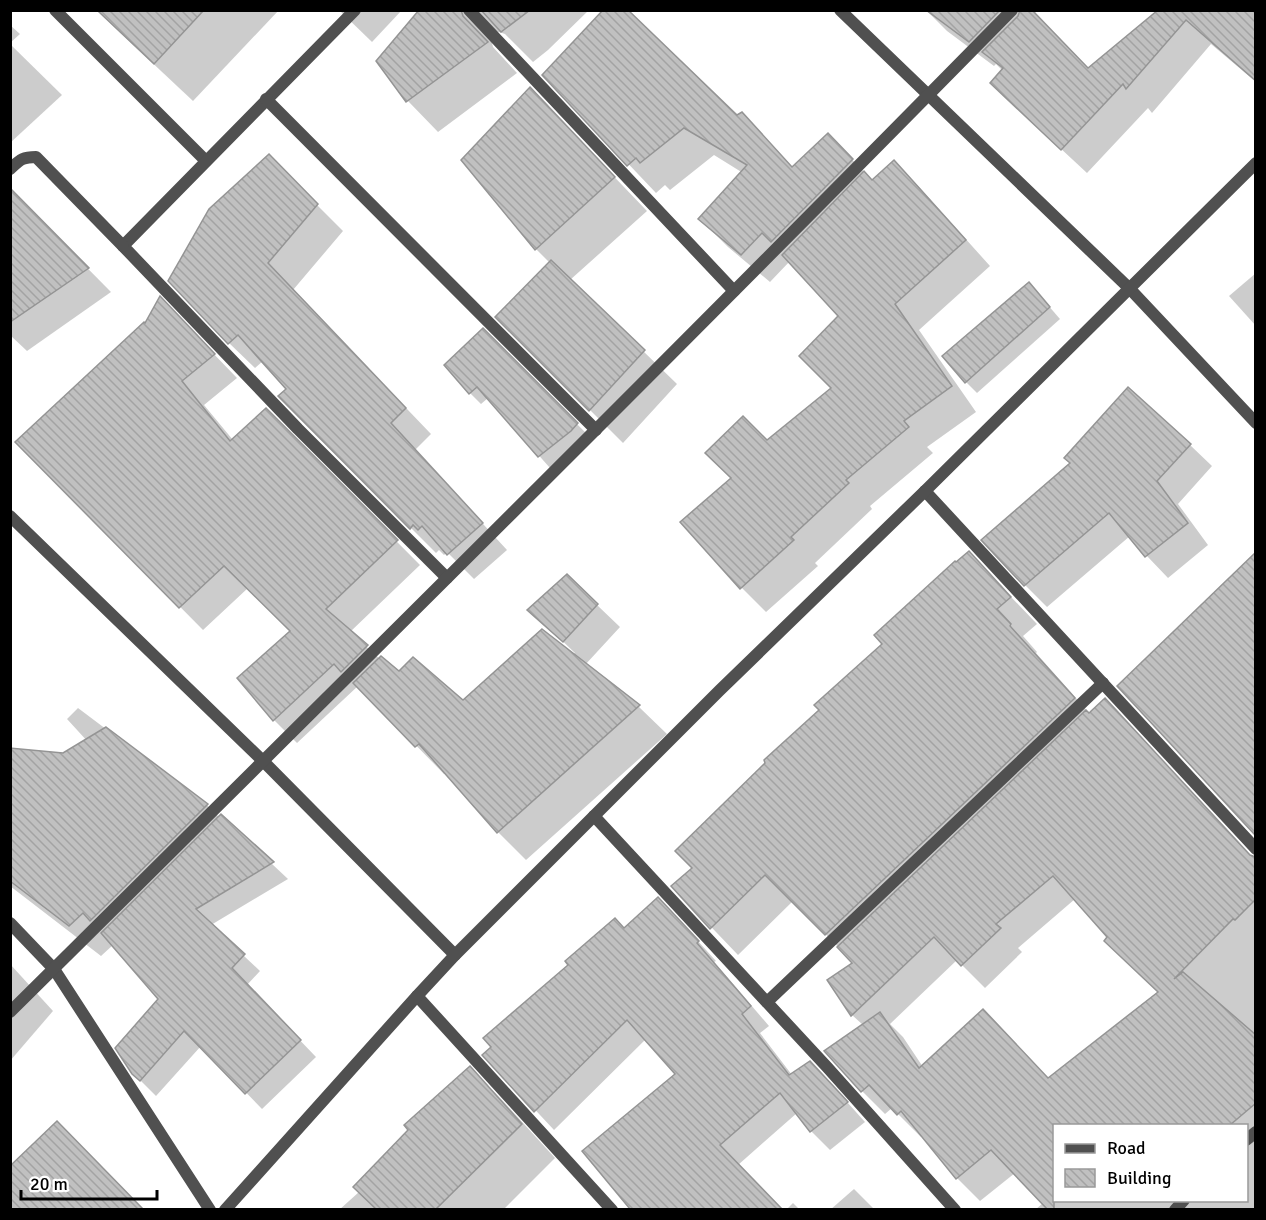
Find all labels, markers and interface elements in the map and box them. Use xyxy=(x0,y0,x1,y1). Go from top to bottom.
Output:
legend xyxy=(1053,1124,1248,1202)
text: Road xyxy=(1107,1137,1146,1159)
scale bar xyxy=(21,1163,158,1201)
text: Building xyxy=(1107,1167,1171,1189)
text: 20 m xyxy=(30,1173,68,1195)

